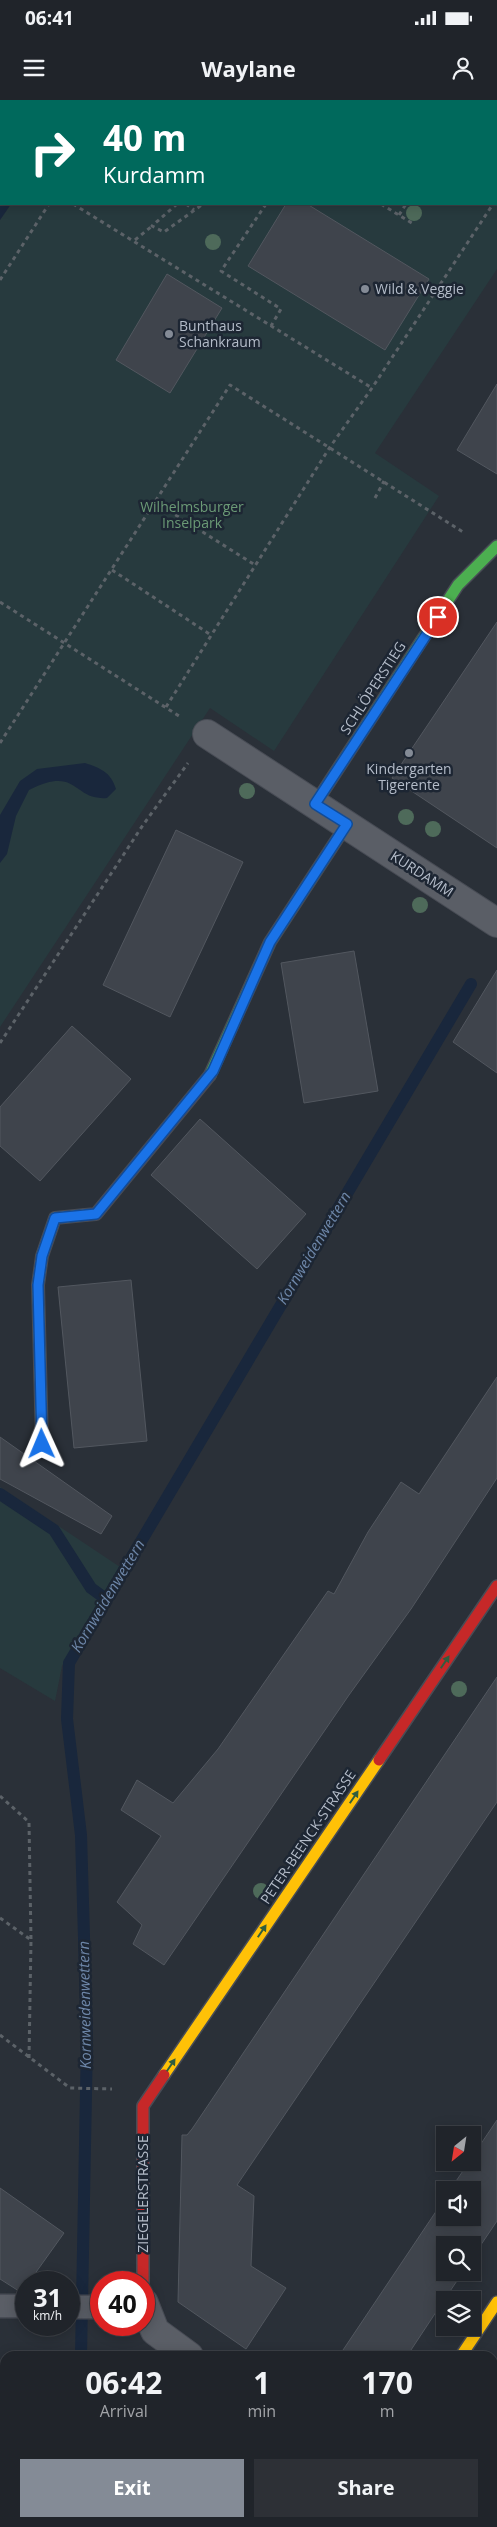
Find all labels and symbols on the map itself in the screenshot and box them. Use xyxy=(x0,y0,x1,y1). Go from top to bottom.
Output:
place label: Wild & Veggie xyxy=(375,279,464,298)
marker: Wild & Veggie xyxy=(359,283,371,295)
place label: Bunthaus Schankraum xyxy=(179,316,261,351)
marker: Bunthaus Schankraum xyxy=(163,328,175,340)
park label: Wilhelmsburger Inselpark xyxy=(140,497,244,532)
pin xyxy=(417,596,459,638)
street label: SCHLÖPERSTIEG xyxy=(335,638,410,738)
marker: Kindergarten Tigerente xyxy=(403,747,415,759)
place label: Kindergarten Tigerente xyxy=(366,759,452,794)
street label: KURDAMM xyxy=(387,846,457,901)
water label: Kornweidenwettern xyxy=(272,1187,355,1308)
position arrow xyxy=(15,1417,67,1469)
water label: Kornweidenwettern xyxy=(66,1535,149,1656)
one-way arrow xyxy=(440,1656,450,1669)
street label: PETER-BEENCK-STRASSE xyxy=(256,1766,360,1907)
one-way arrow xyxy=(349,1790,359,1803)
one-way arrow xyxy=(257,1924,267,1938)
water label: Kornweidenwettern xyxy=(73,1941,95,2069)
one-way arrow xyxy=(166,2059,176,2072)
north arrow xyxy=(436,2126,481,2171)
street label: ZIEGELERSTRASSE xyxy=(133,2135,152,2253)
speed limit sign: 40 xyxy=(90,2271,155,2336)

